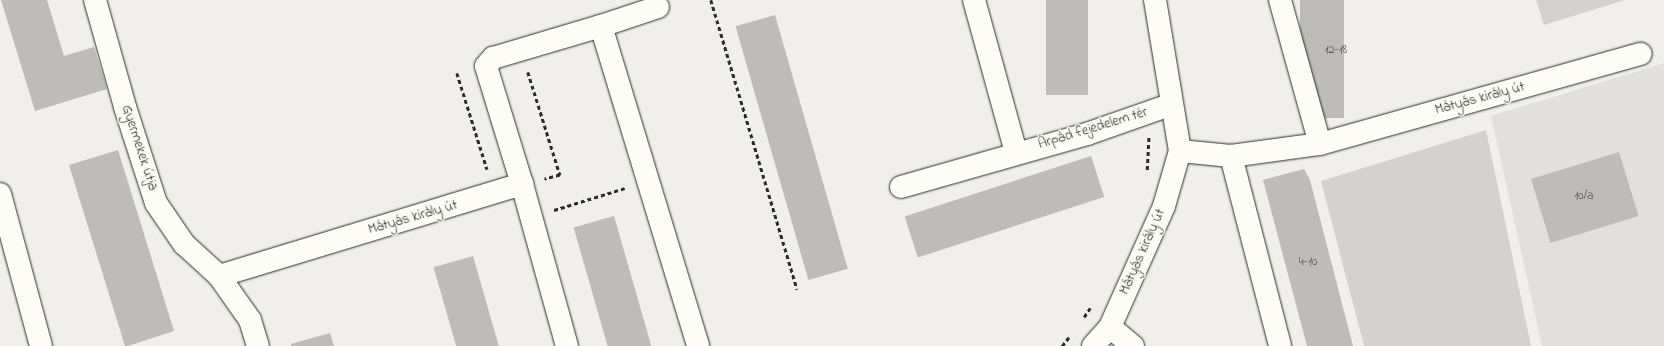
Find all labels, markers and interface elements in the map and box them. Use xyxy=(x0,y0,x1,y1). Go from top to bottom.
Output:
house number: 12-18 xyxy=(1325,44,1347,58)
street label: Mátyás király út xyxy=(1433,79,1527,119)
street label: Gyermekek útja xyxy=(117,103,161,193)
street label: Árpád fejedelem tér xyxy=(1036,104,1150,154)
house number: 10/a xyxy=(1574,190,1594,204)
street label: Mátyás király út xyxy=(366,197,460,239)
street label: Mátyás király út xyxy=(1117,206,1169,298)
house number: 4-10 xyxy=(1299,256,1317,270)

